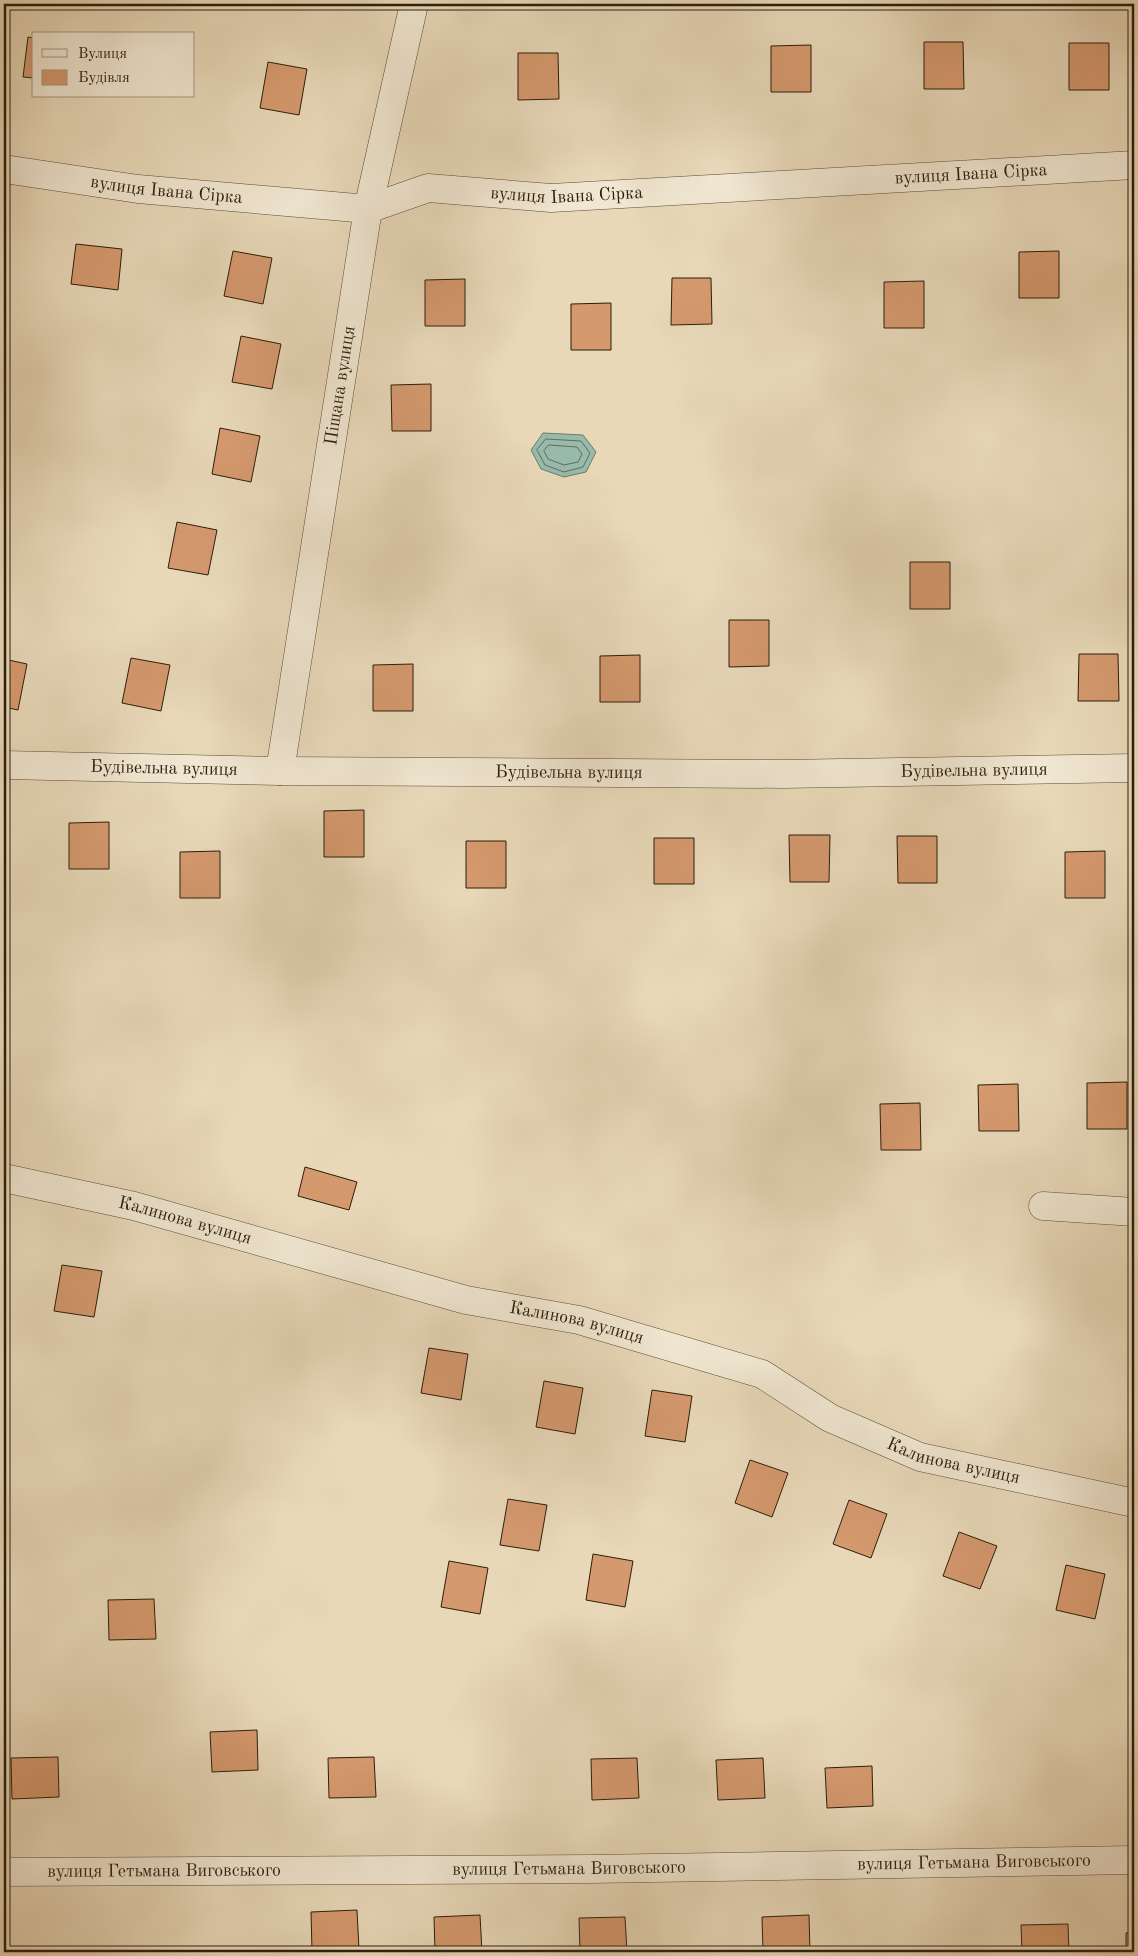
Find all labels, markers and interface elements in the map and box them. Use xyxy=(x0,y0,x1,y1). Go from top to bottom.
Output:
legend xyxy=(32,32,195,98)
text: Вулиця xyxy=(78,47,127,62)
text: Будівля xyxy=(78,71,130,86)
street label: вулиця Івана Сірка xyxy=(894,161,1048,188)
street label: вулиця Івана Сірка xyxy=(89,173,243,207)
street label: вулиця Івана Сірка xyxy=(490,184,644,207)
street label: Піщана вулиця xyxy=(322,325,359,447)
street label: Будівельна вулиця xyxy=(90,758,238,779)
street label: Будівельна вулиця xyxy=(900,760,1048,781)
street label: Будівельна вулиця xyxy=(495,763,643,782)
street label: Калинова вулиця xyxy=(117,1194,254,1248)
street label: Калинова вулиця xyxy=(508,1299,646,1348)
street label: Калинова вулиця xyxy=(884,1435,1022,1487)
street label: вулиця Гетьмана Виговського xyxy=(857,1852,1091,1874)
street label: вулиця Гетьмана Виговського xyxy=(452,1858,686,1879)
street label: вулиця Гетьмана Виговського xyxy=(47,1862,281,1881)

